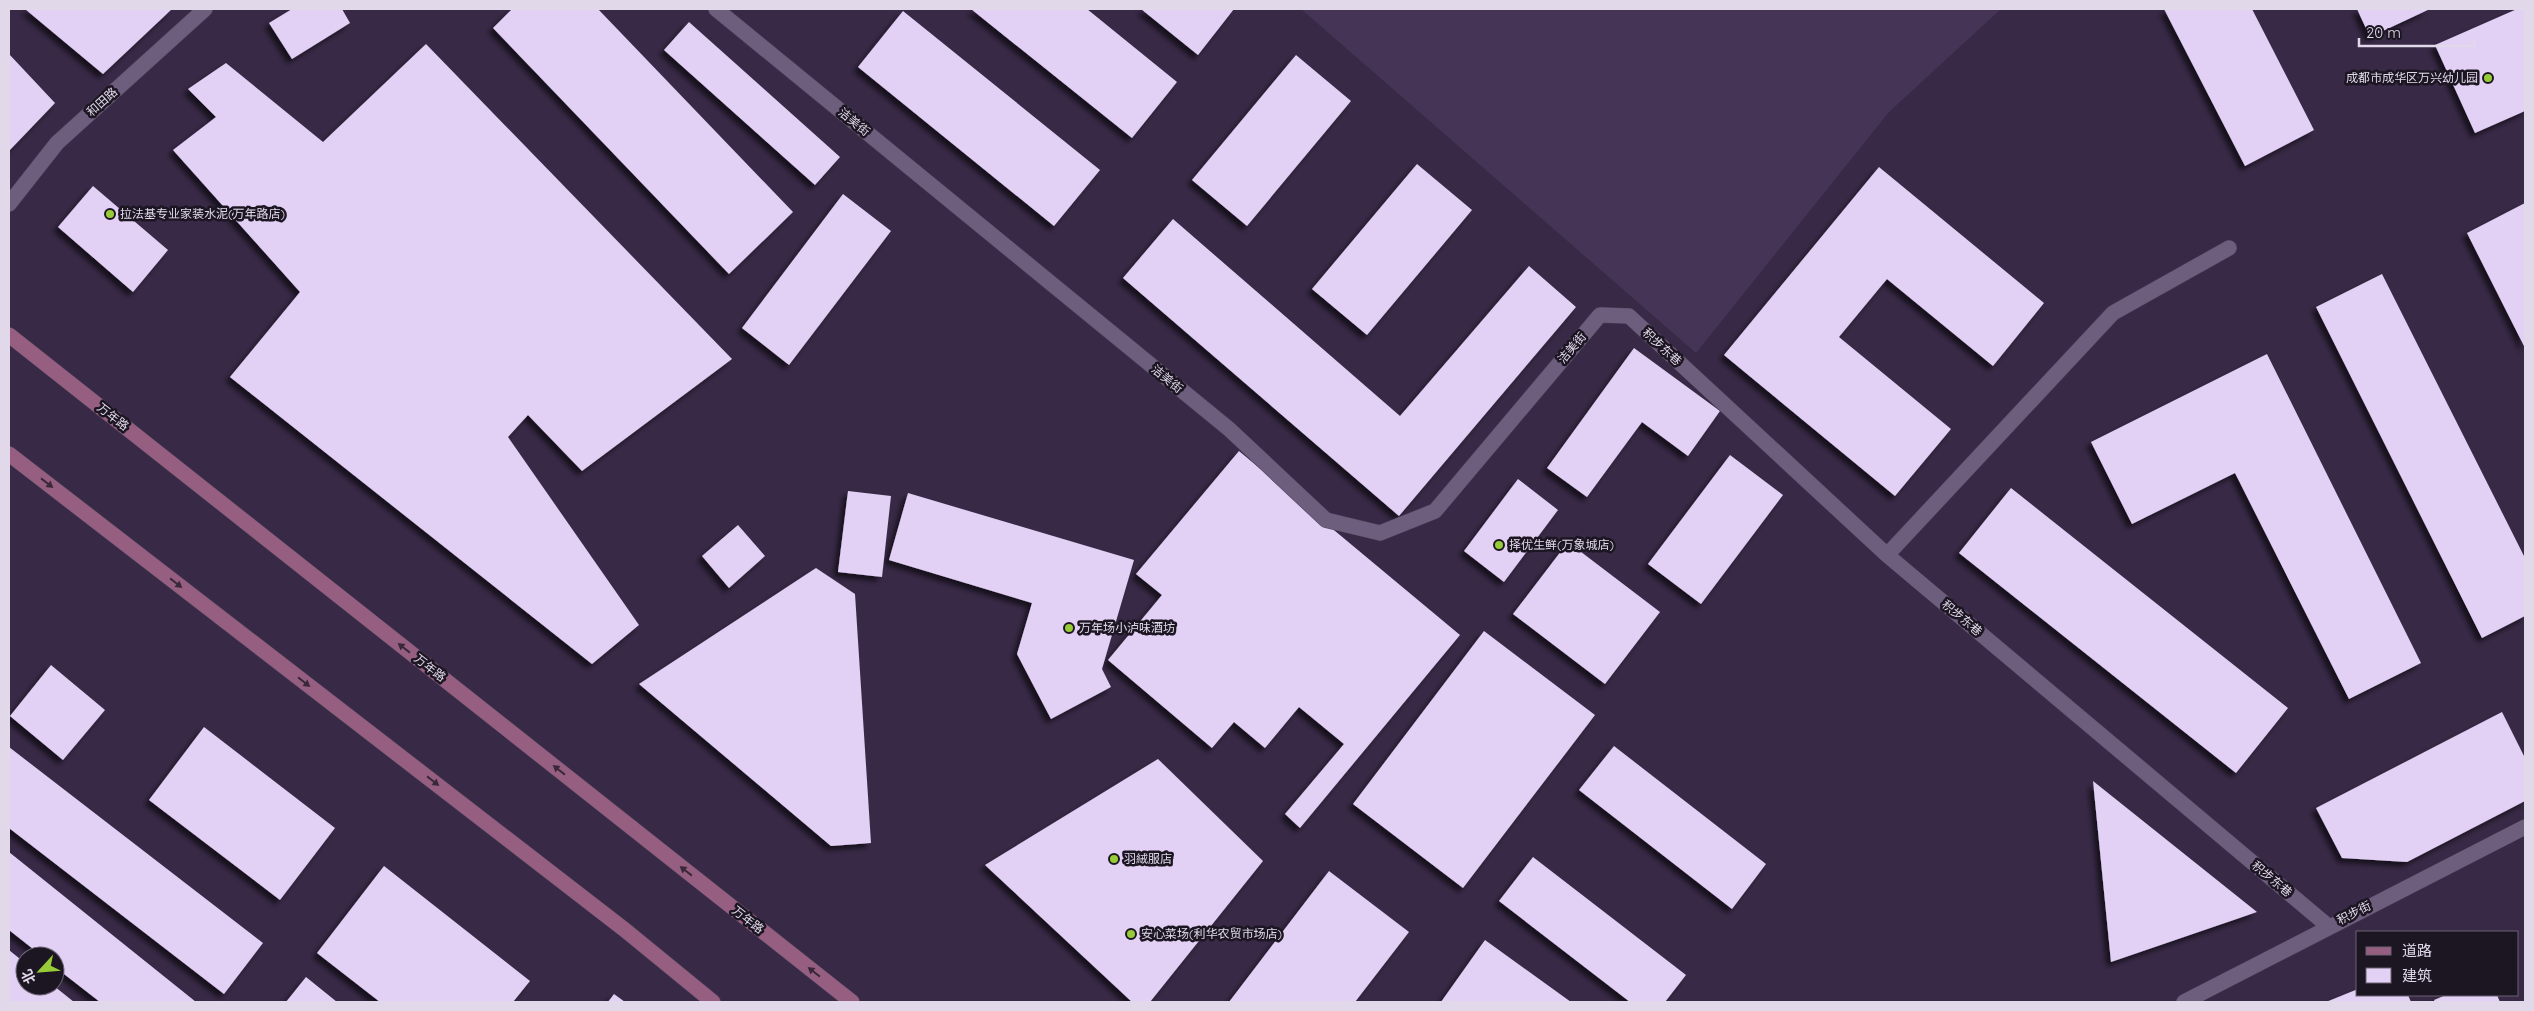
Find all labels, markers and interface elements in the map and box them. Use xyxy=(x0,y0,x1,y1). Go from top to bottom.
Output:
scale bar xyxy=(2359,15,2474,47)
text: 20 m xyxy=(2366,23,2401,42)
place label: 成都市成华区万兴幼儿园 xyxy=(2346,70,2478,85)
marker: 成都市成华区万兴幼儿园 xyxy=(2482,72,2494,84)
street label: 和田路 xyxy=(83,84,120,119)
street label: 洁美街 xyxy=(836,104,873,139)
place label: 拉法基专业家装水泥(万年路店) xyxy=(120,206,285,221)
marker: 拉法基专业家装水泥(万年路店) xyxy=(104,208,116,220)
street label: 积步东巷 xyxy=(1640,325,1685,368)
street label: 洁美街 xyxy=(1554,329,1589,366)
street label: 洁美街 xyxy=(1149,361,1186,396)
street label: 万年路 xyxy=(95,400,132,434)
one-way arrow xyxy=(40,478,53,489)
place label: 择优生鲜(万象城店) xyxy=(1509,537,1614,552)
marker: 择优生鲜(万象城店) xyxy=(1493,539,1505,551)
one-way arrow xyxy=(169,577,182,588)
street label: 积步东巷 xyxy=(1939,596,1986,639)
place label: 万年场小泸味酒坊 xyxy=(1079,620,1175,635)
marker: 万年场小泸味酒坊 xyxy=(1063,622,1075,634)
one-way arrow xyxy=(398,642,411,653)
street label: 万年路 xyxy=(412,651,449,685)
one-way arrow xyxy=(298,677,311,687)
one-way arrow xyxy=(553,765,566,776)
one-way arrow xyxy=(426,776,439,787)
place label: 羽絨服店 xyxy=(1124,851,1172,866)
marker: 羽絨服店 xyxy=(1108,853,1120,865)
street label: 积步东巷 xyxy=(2249,857,2296,900)
one-way arrow xyxy=(680,866,693,877)
street label: 积步街 xyxy=(2334,898,2373,927)
street label: 万年路 xyxy=(730,903,767,937)
place label: 安心菜场(利华农贸市场店) xyxy=(1141,926,1282,941)
marker: 安心菜场(利华农贸市场店) xyxy=(1125,928,1137,940)
legend xyxy=(2356,931,2519,996)
text: 道路 xyxy=(2402,941,2432,960)
north arrow xyxy=(15,946,65,996)
text: 北 xyxy=(17,966,39,987)
text: 建筑 xyxy=(2402,966,2432,985)
one-way arrow xyxy=(807,967,821,977)

